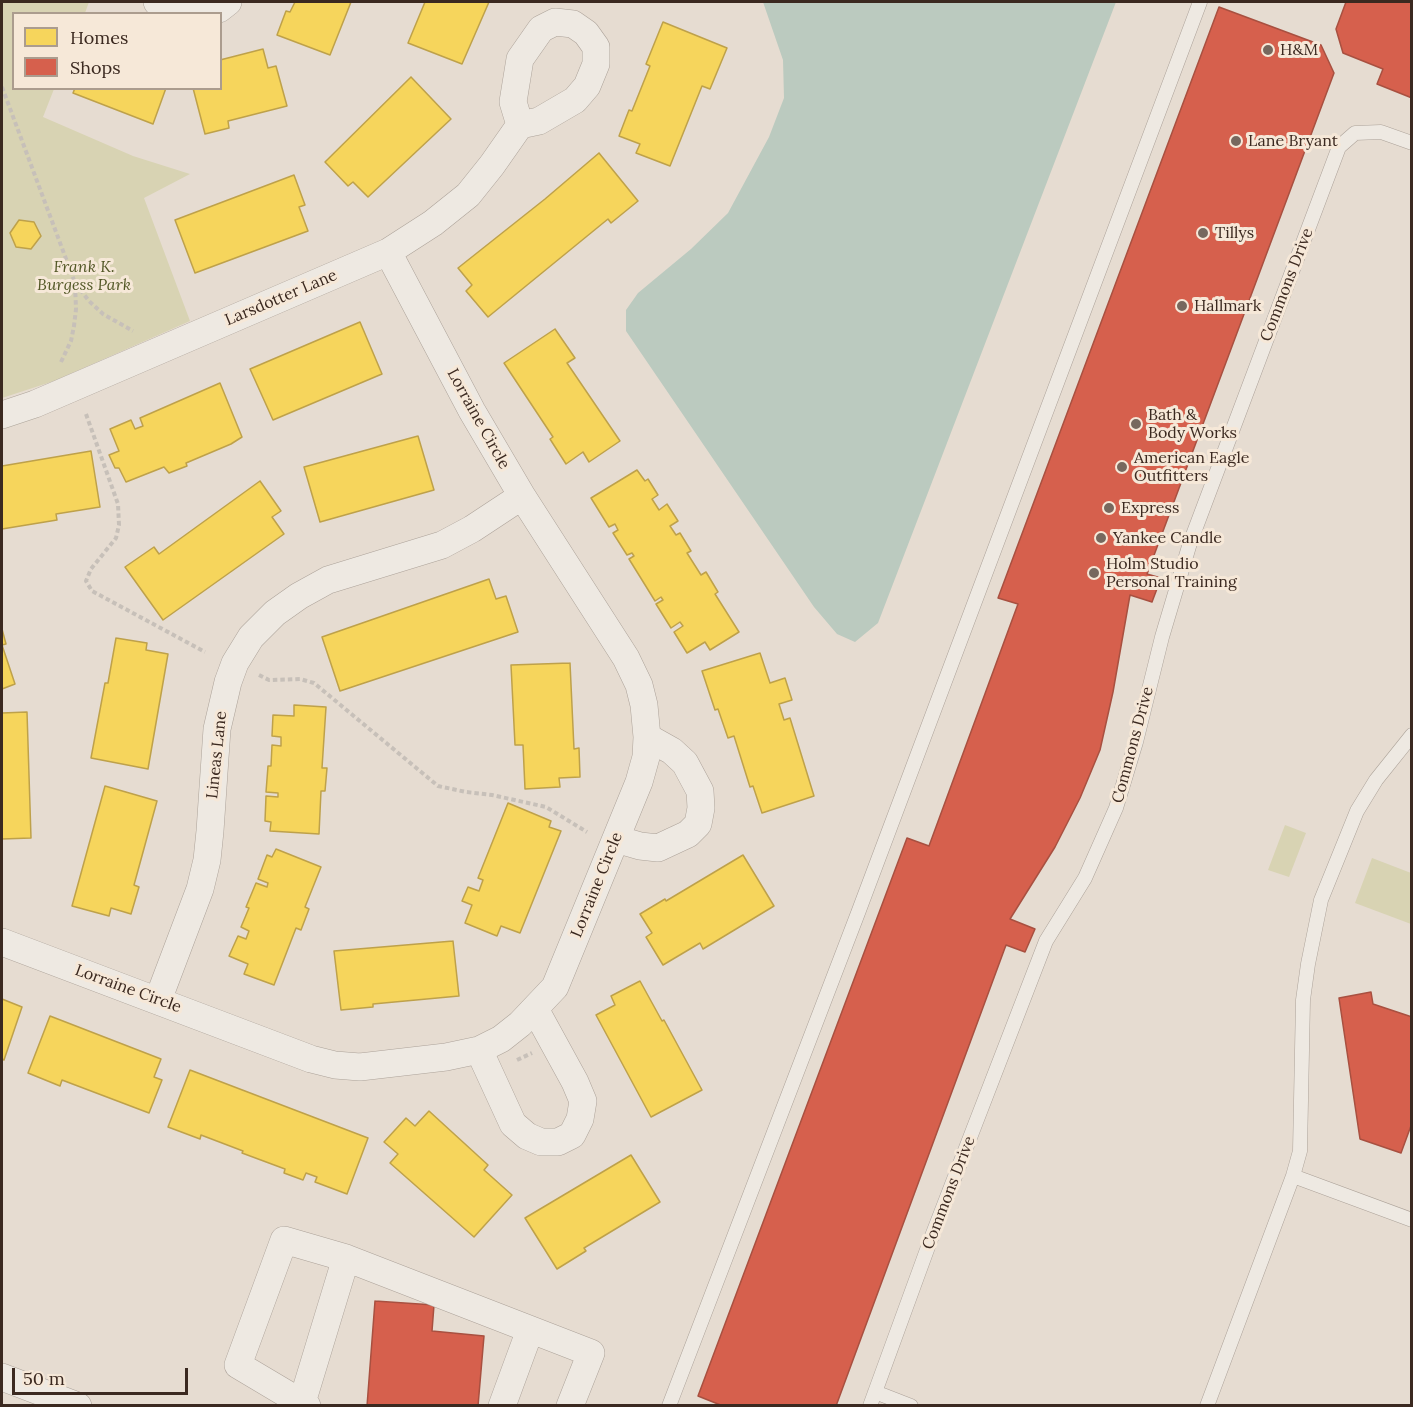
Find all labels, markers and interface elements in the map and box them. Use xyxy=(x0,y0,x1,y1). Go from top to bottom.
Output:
legend xyxy=(12,12,222,90)
text: Homes xyxy=(70,26,128,49)
place label: H&M xyxy=(1280,40,1318,60)
marker: H&M xyxy=(1261,43,1275,57)
text: Shops xyxy=(70,56,121,79)
place label: Lane Bryant xyxy=(1248,131,1338,151)
marker: Lane Bryant xyxy=(1229,134,1243,148)
place label: Tillys xyxy=(1215,223,1254,243)
marker: Tillys xyxy=(1196,226,1210,240)
street label: Commons Drive xyxy=(1257,226,1317,344)
park label: Frank K. Burgess Park xyxy=(37,257,131,295)
street label: Larsdotter Lane xyxy=(222,266,340,330)
place label: Hallmark xyxy=(1194,296,1261,316)
marker: Hallmark xyxy=(1175,299,1189,313)
street label: Lorraine Circle xyxy=(443,365,513,473)
place label: Bath & Body Works xyxy=(1148,405,1237,443)
marker: Bath & Body Works xyxy=(1129,417,1143,431)
place label: American Eagle Outfitters xyxy=(1134,448,1250,486)
marker: American Eagle Outfitters xyxy=(1115,460,1129,474)
place label: Express xyxy=(1121,498,1179,518)
marker: Express xyxy=(1102,501,1116,515)
place label: Yankee Candle xyxy=(1113,528,1222,548)
marker: Yankee Candle xyxy=(1094,531,1108,545)
place label: Holm Studio Personal Training xyxy=(1106,554,1237,592)
marker: Holm Studio Personal Training xyxy=(1087,566,1101,580)
street label: Commons Drive xyxy=(1108,685,1158,805)
street label: Lineas Lane xyxy=(203,710,231,800)
street label: Lorraine Circle xyxy=(567,830,627,940)
street label: Lorraine Circle xyxy=(72,961,184,1017)
street label: Commons Drive xyxy=(919,1134,979,1252)
scale bar xyxy=(15,1356,190,1394)
text: 50 m xyxy=(23,1367,65,1390)

